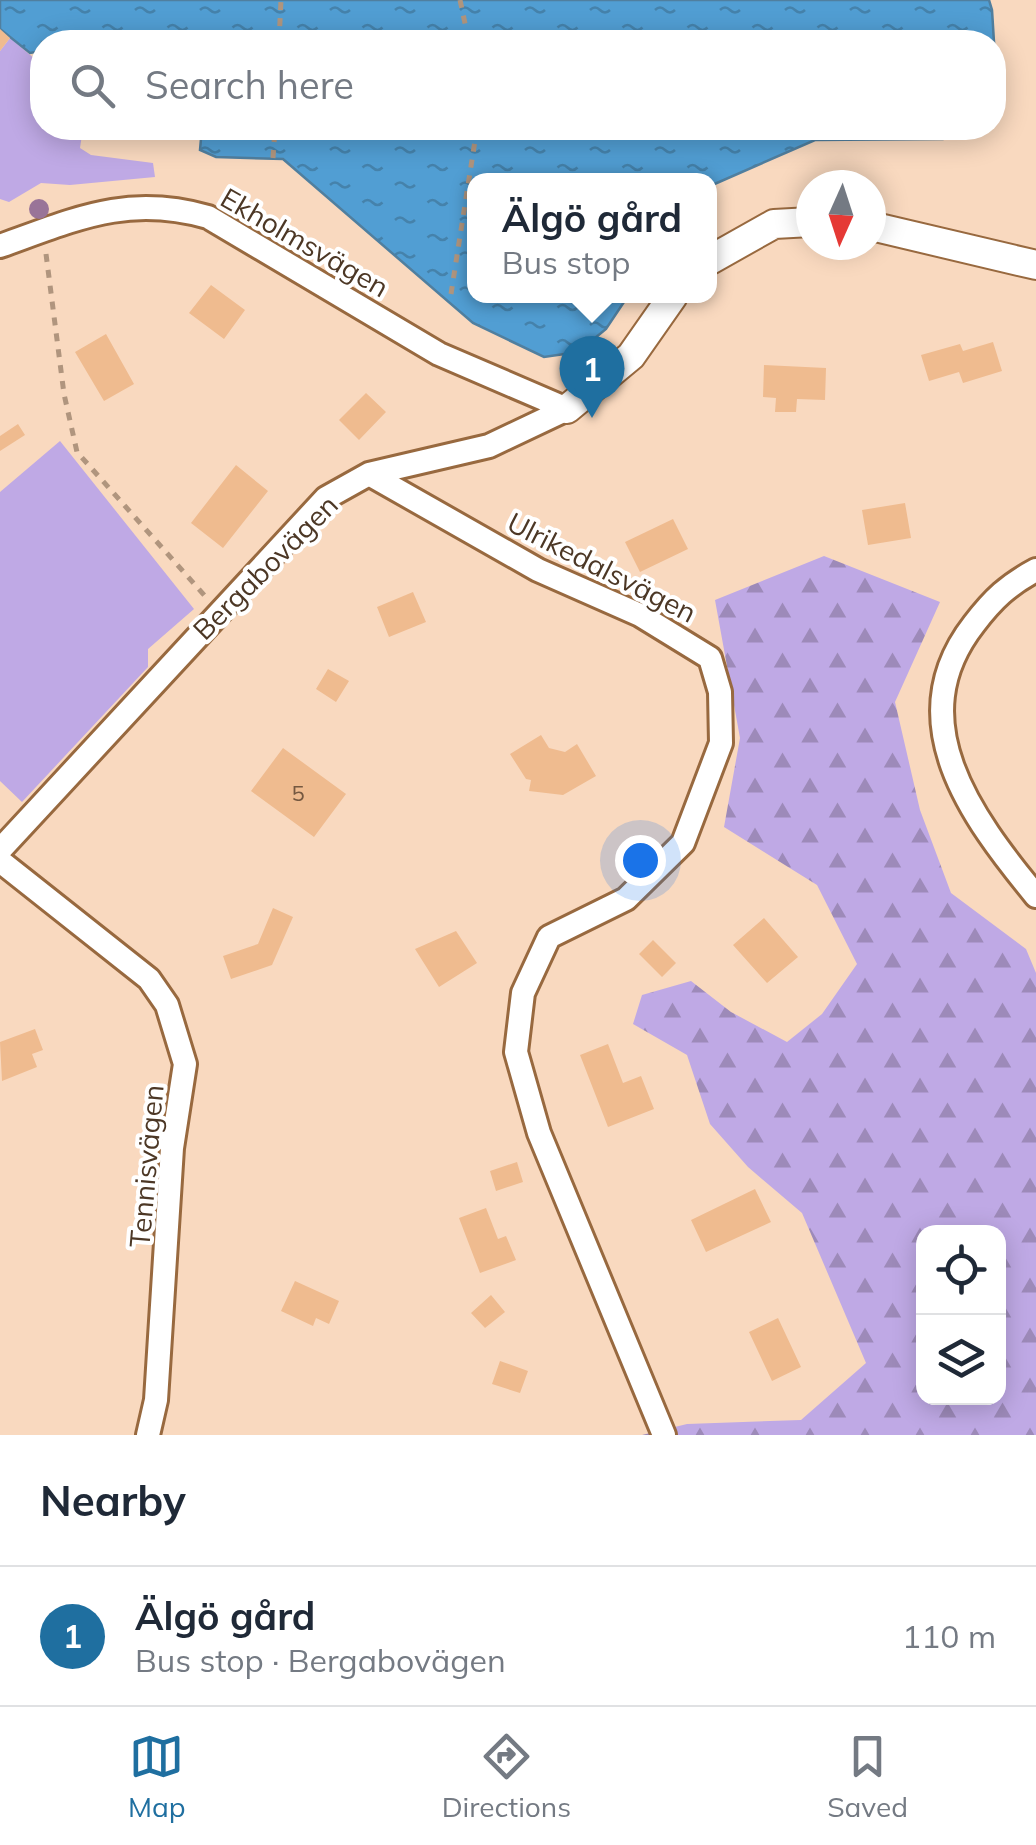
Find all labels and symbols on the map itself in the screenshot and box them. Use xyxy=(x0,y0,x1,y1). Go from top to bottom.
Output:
north arrow xyxy=(796,170,886,260)
street label: Ekholmsvägen xyxy=(215,180,395,304)
pin: 1 xyxy=(560,336,624,418)
street label: Bergabovägen xyxy=(185,487,345,647)
street label: Ulrikedalsvägen xyxy=(502,504,702,630)
house number: 5 xyxy=(291,779,305,807)
your location xyxy=(615,835,666,886)
street label: Tennisvägen xyxy=(121,1083,171,1249)

